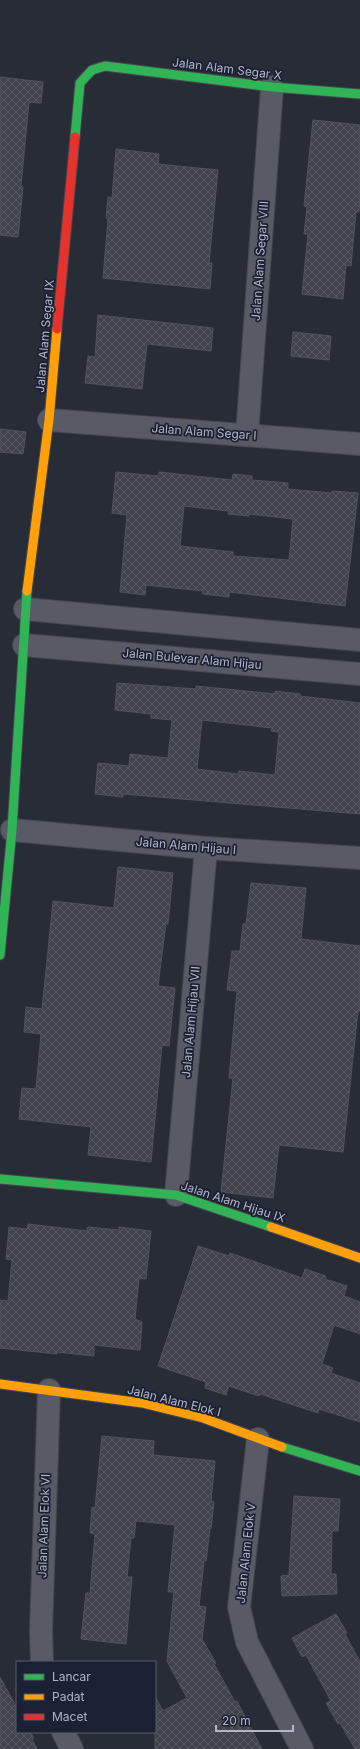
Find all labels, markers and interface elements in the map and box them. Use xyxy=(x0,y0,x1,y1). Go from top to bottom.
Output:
street label: Jalan Alam Segar X xyxy=(171,54,283,83)
street label: Jalan Alam Segar VIII xyxy=(248,201,271,321)
street label: Jalan Alam Segar IX xyxy=(32,279,57,393)
street label: Jalan Alam Segar I xyxy=(151,420,257,443)
street label: Jalan Bulevar Alam Hijau xyxy=(122,645,262,672)
street label: Jalan Alam Hijau I xyxy=(135,834,237,857)
street label: Jalan Alam Hijau VII xyxy=(178,965,203,1078)
street label: Jalan Alam Hijau IX xyxy=(179,1178,287,1225)
street label: Jalan Alam Elok I xyxy=(126,1382,223,1419)
street label: Jalan Alam Elok VI xyxy=(34,1474,53,1578)
street label: Jalan Alam Elok V xyxy=(233,1502,258,1604)
legend xyxy=(16,1661,156,1733)
text: Lancar xyxy=(52,1669,91,1684)
text: Padat xyxy=(52,1689,84,1704)
scale bar xyxy=(216,1707,293,1733)
text: Macet xyxy=(52,1709,87,1724)
text: 20 m xyxy=(222,1713,251,1728)

